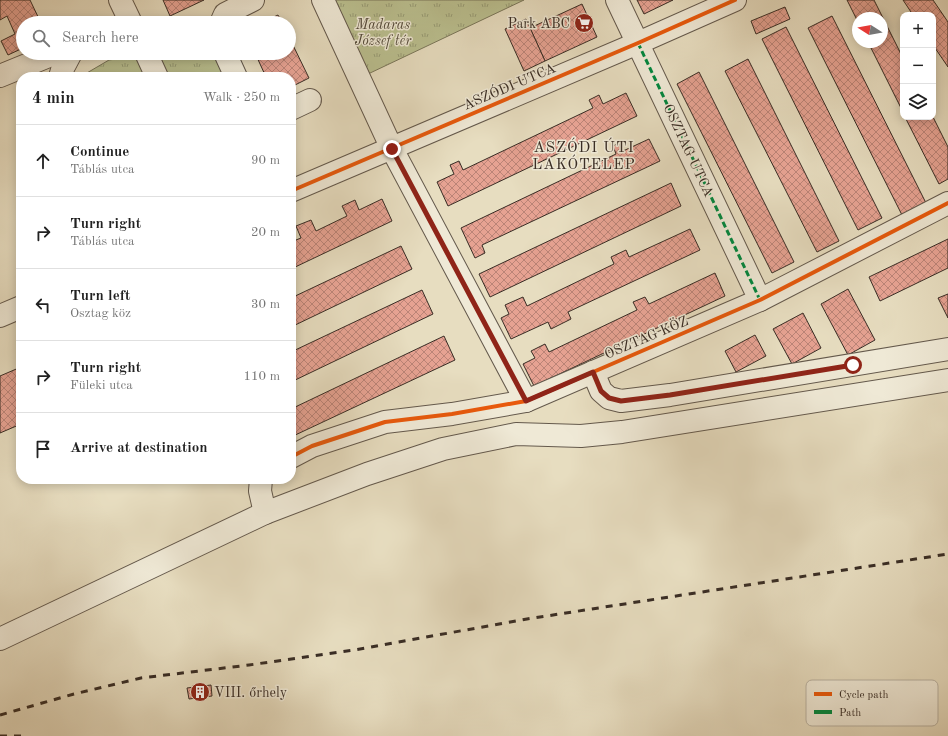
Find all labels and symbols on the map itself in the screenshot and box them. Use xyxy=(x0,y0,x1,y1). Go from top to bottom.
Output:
supermarket icon: Park ABC xyxy=(573,12,595,34)
north arrow xyxy=(852,12,888,48)
place label: Park ABC xyxy=(508,17,570,31)
park label: Madaras József tér xyxy=(355,18,412,49)
street label: ASZÓDI UTCA xyxy=(460,57,558,113)
street label: OSZTAG UTCA xyxy=(660,102,716,199)
district label: ASZÓDI ÚTI LAKÓTELEP xyxy=(532,137,636,173)
route end xyxy=(383,140,401,158)
street label: OSZTAG KÖZ xyxy=(601,311,690,362)
route start xyxy=(844,356,862,374)
legend xyxy=(806,680,938,726)
building icon: VIII. őrhely xyxy=(189,681,211,703)
place label: VIII. őrhely xyxy=(214,686,288,700)
text: Cycle path xyxy=(839,690,889,701)
text: Path xyxy=(839,708,861,719)

